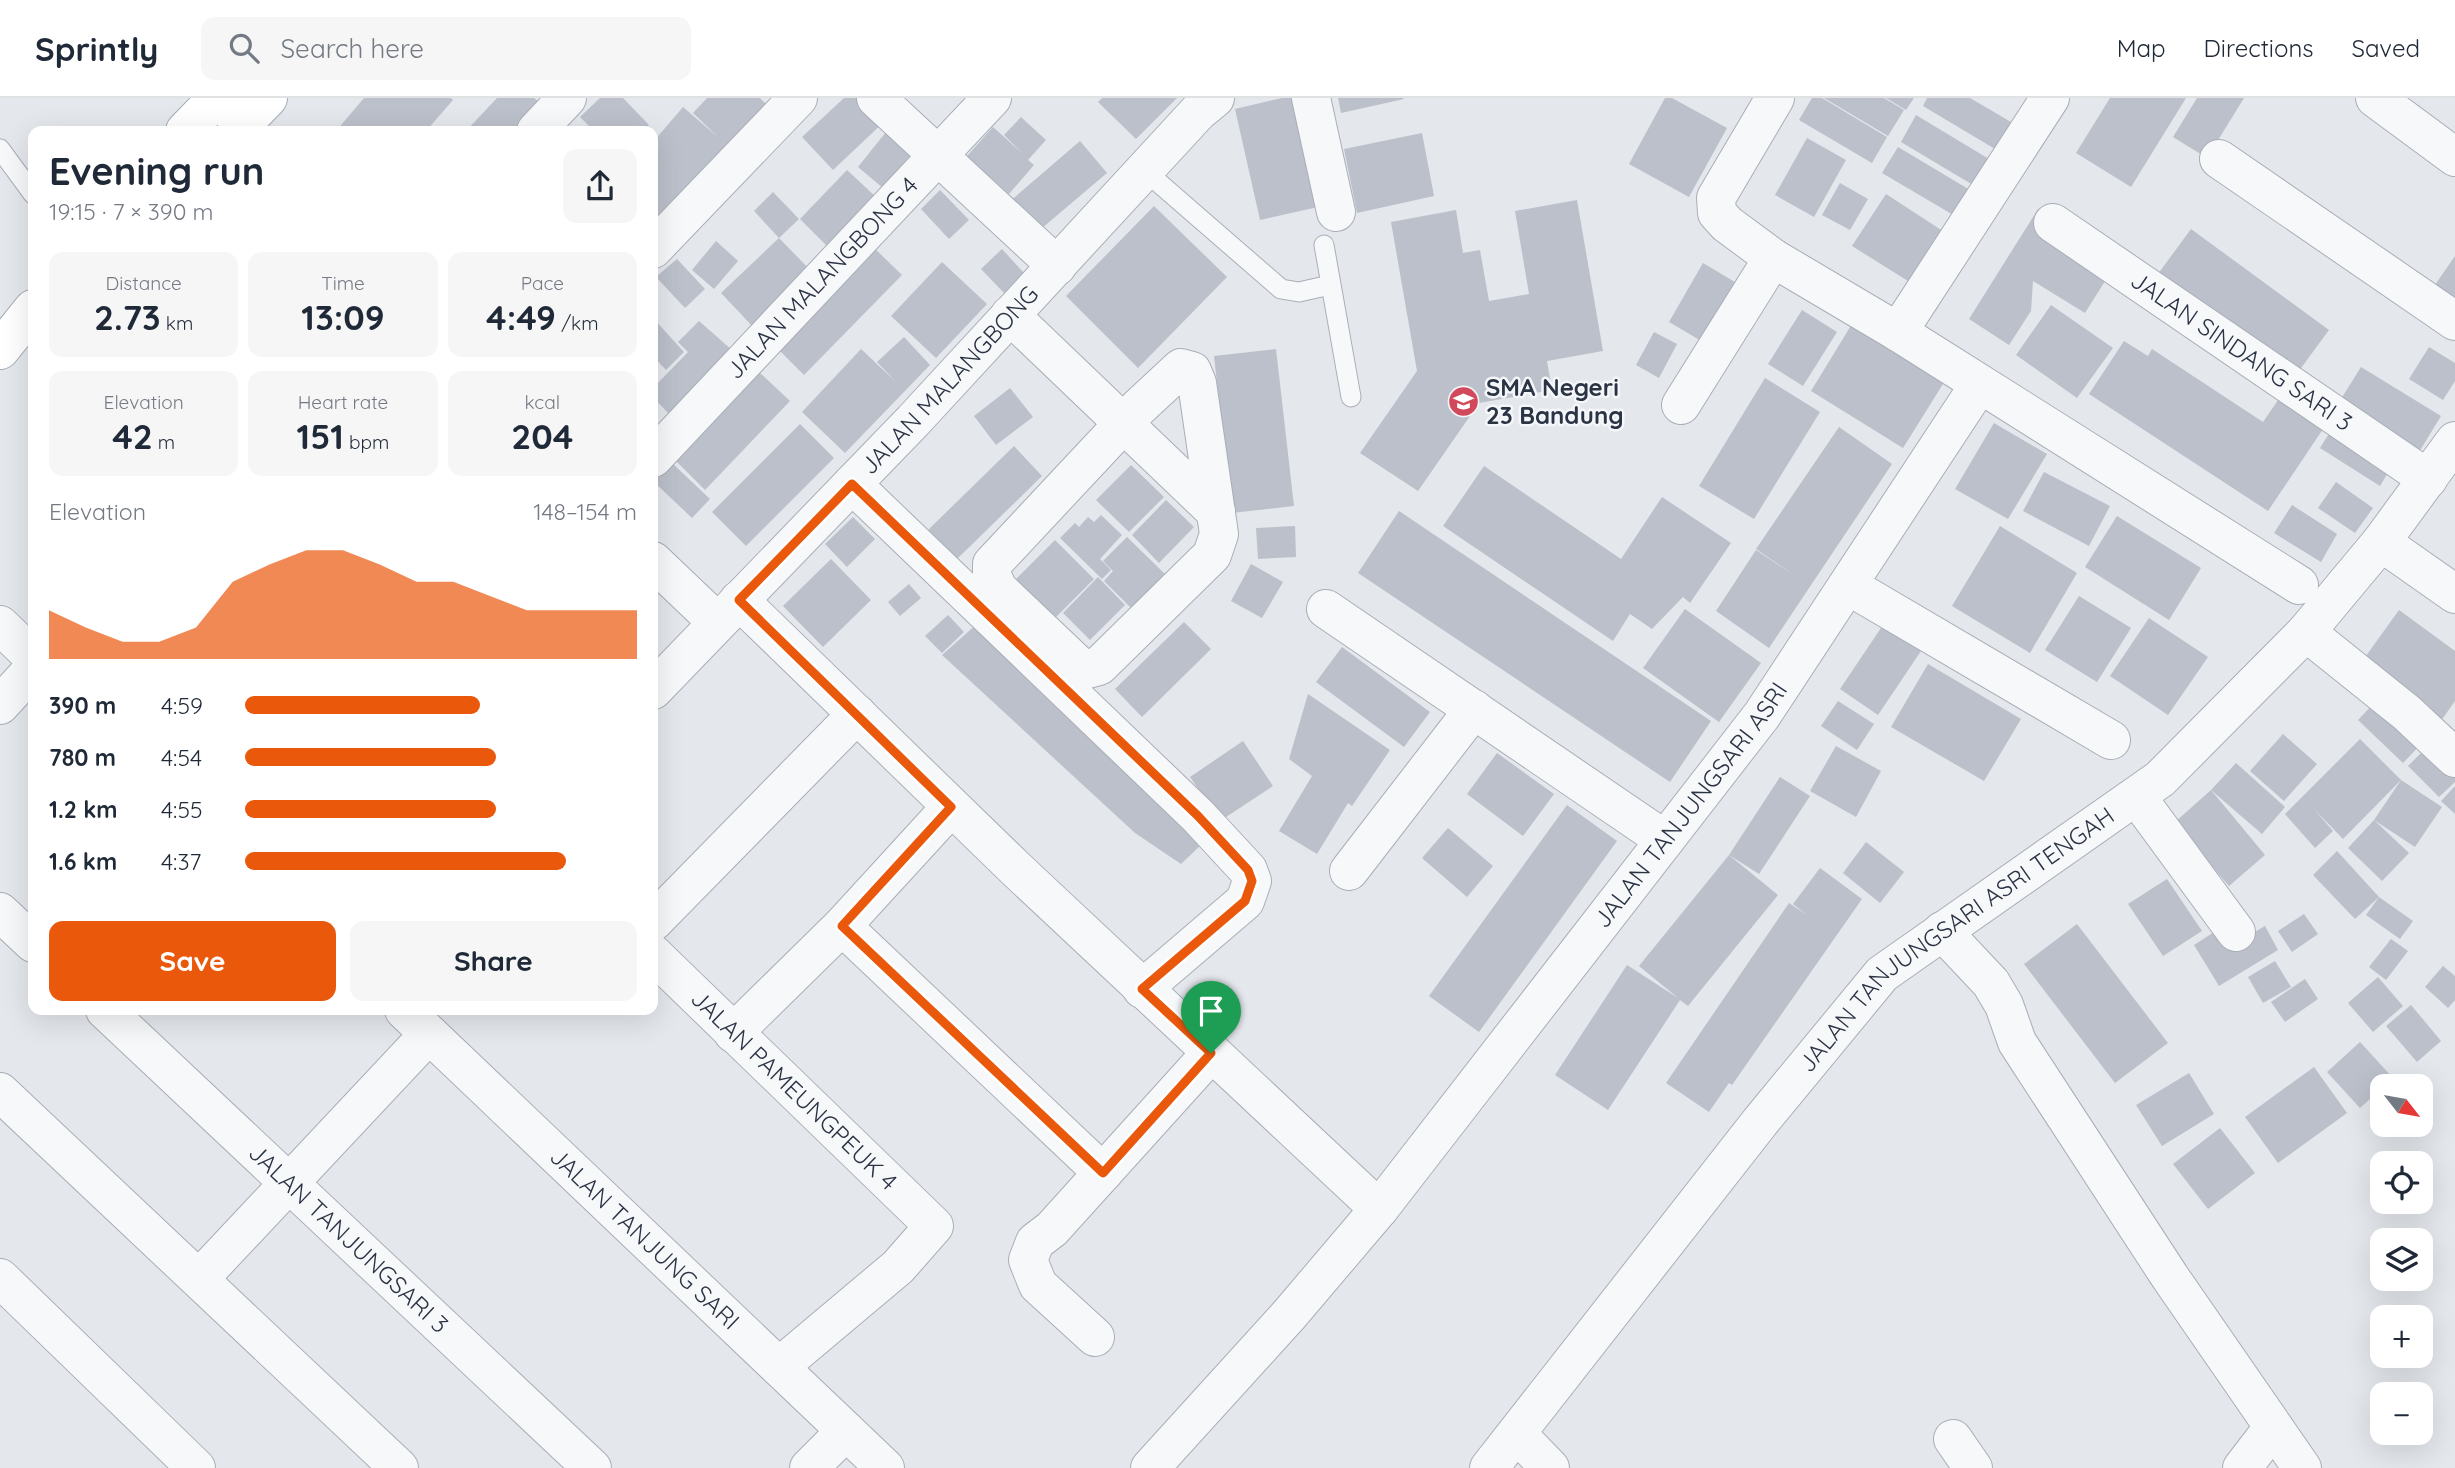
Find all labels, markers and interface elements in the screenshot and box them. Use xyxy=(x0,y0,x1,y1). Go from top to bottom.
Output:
search box xyxy=(201,17,691,80)
text: Sprintly xyxy=(35,28,159,69)
icon: search xyxy=(225,29,263,67)
text: Search here xyxy=(281,32,424,65)
text: Map xyxy=(2117,33,2166,63)
text: Directions xyxy=(2204,33,2314,63)
text: Saved xyxy=(2352,33,2420,63)
text: Evening run xyxy=(49,147,264,195)
button: share xyxy=(563,149,637,223)
street label: JALAN MALANGBONG 4 xyxy=(719,170,924,385)
text: 19:15 · 7 × 390 m xyxy=(49,197,214,226)
street label: JALAN SINDANG SARI 3 xyxy=(2125,264,2358,437)
text: Distance xyxy=(106,271,182,295)
text: Time xyxy=(321,271,365,295)
text: Pace xyxy=(521,271,564,295)
street label: JALAN MALANGBONG xyxy=(854,279,1044,480)
text: 2.73 xyxy=(94,295,161,339)
text: 13:09 xyxy=(301,295,385,339)
text: 4:49 xyxy=(486,295,556,339)
text: km xyxy=(161,311,193,335)
text: /km xyxy=(556,311,599,335)
place label: SMA Negeri 23 Bandung xyxy=(1486,372,1624,430)
school or university icon: SMA Negeri 23 Bandung xyxy=(1446,385,1480,419)
text: Elevation xyxy=(104,390,184,414)
text: Heart rate xyxy=(298,390,388,414)
text: kcal xyxy=(525,390,560,414)
text: 42 xyxy=(112,414,153,458)
text: 151 xyxy=(297,414,344,458)
text: 204 xyxy=(511,414,573,458)
text: m xyxy=(153,430,175,454)
text: bpm xyxy=(344,430,389,454)
text: Elevation xyxy=(49,497,146,526)
text: 148–154 m xyxy=(533,497,637,526)
street label: JALAN TANJUNGSARI ASRI xyxy=(1587,676,1793,933)
text: 390 m xyxy=(49,691,116,720)
text: 4:59 xyxy=(161,691,203,720)
text: 780 m xyxy=(49,743,116,772)
text: 4:54 xyxy=(161,743,202,772)
text: 1.2 km xyxy=(49,795,118,824)
text: 4:55 xyxy=(161,795,203,824)
street label: JALAN TANJUNGSARI ASRI TENGAH xyxy=(1792,800,2119,1078)
text: 1.6 km xyxy=(49,847,117,876)
text: 4:37 xyxy=(161,847,201,876)
button: Save xyxy=(49,921,336,1001)
button: Share xyxy=(350,921,637,1001)
pin xyxy=(1181,981,1241,1053)
street label: JALAN PAMEUNGPEUK 4 xyxy=(685,983,904,1196)
icon: arrive xyxy=(1192,992,1230,1030)
north arrow xyxy=(2370,1074,2432,1138)
map controls xyxy=(2370,1074,2433,1445)
street label: JALAN TANJUNGSARI 3 xyxy=(243,1137,455,1339)
street label: JALAN TANJUNG SARI xyxy=(544,1141,746,1335)
button: locate xyxy=(2370,1151,2433,1214)
button: layers xyxy=(2370,1228,2433,1291)
button: + xyxy=(2370,1305,2433,1368)
button: − xyxy=(2370,1382,2433,1445)

